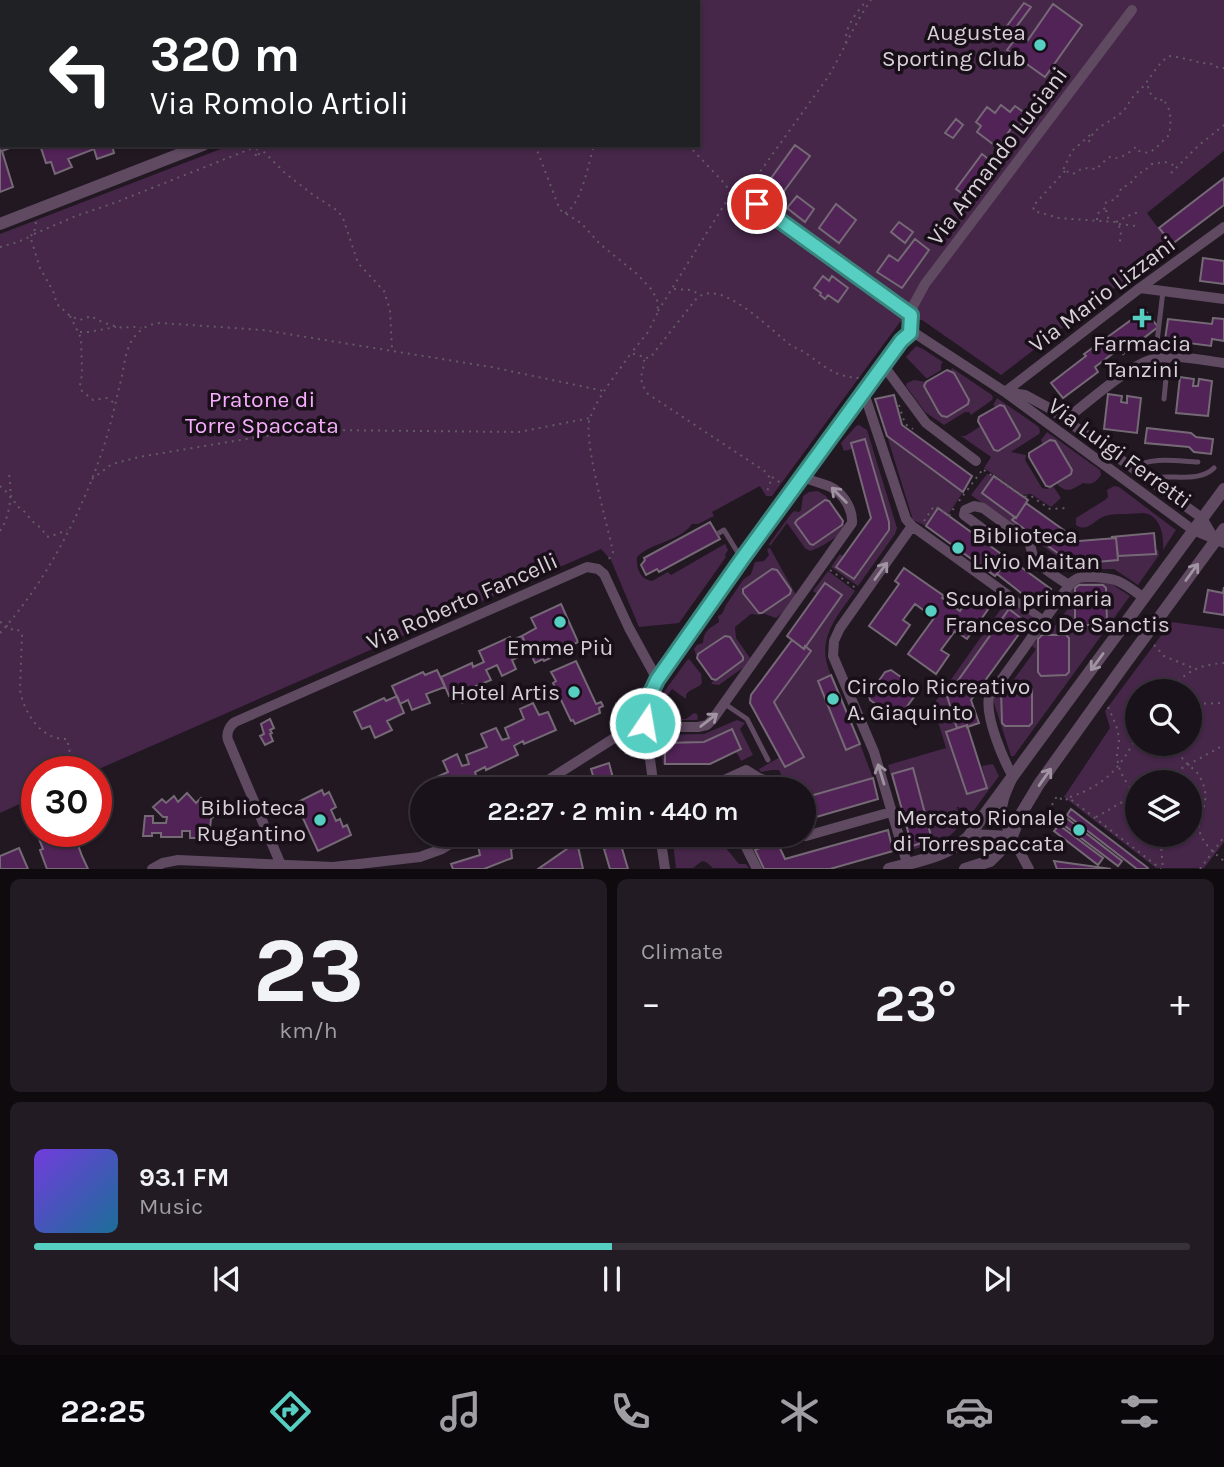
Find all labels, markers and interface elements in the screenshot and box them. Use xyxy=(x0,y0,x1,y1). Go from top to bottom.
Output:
place label: Augustea Sporting Club xyxy=(882,19,1026,72)
text: 320 m xyxy=(150,26,300,83)
icon: left xyxy=(35,28,126,119)
marker: Augustea Sporting Club xyxy=(1032,37,1048,53)
street label: Via Armando Luciani xyxy=(922,62,1073,251)
text: Via Romolo Artioli xyxy=(150,85,409,122)
pin xyxy=(727,174,787,234)
icon: arrive xyxy=(738,185,776,223)
street label: Via Mario Lizzani xyxy=(1024,231,1181,358)
marker: Farmacia Tanzini xyxy=(1134,310,1150,326)
place label: Farmacia Tanzini xyxy=(1093,330,1191,383)
park label: Pratone di Torre Spaccata xyxy=(185,386,339,439)
street label: Via Luigi Ferretti xyxy=(1043,392,1197,514)
one-way arrow xyxy=(830,487,847,504)
place label: Biblioteca Livio Maitan xyxy=(972,522,1100,575)
marker: Biblioteca Livio Maitan xyxy=(950,540,966,556)
street label: Via Roberto Fancelli xyxy=(362,547,562,656)
one-way arrow xyxy=(874,562,888,581)
one-way arrow xyxy=(1185,563,1199,582)
place label: Scuola primaria Francesco De Sanctis xyxy=(945,585,1170,638)
marker: Scuola primaria Francesco De Sanctis xyxy=(923,603,939,619)
marker: Emme Più xyxy=(552,614,568,630)
place label: Emme Più xyxy=(507,634,613,661)
one-way arrow xyxy=(1089,652,1104,671)
place label: Circolo Ricreativo A. Giaquinto xyxy=(847,673,1030,726)
place label: Hotel Artis xyxy=(451,679,560,706)
map controls xyxy=(1125,679,1202,847)
button: search xyxy=(1125,679,1202,756)
marker: Hotel Artis xyxy=(566,684,582,700)
position arrow xyxy=(608,686,682,760)
marker: Circolo Ricreativo A. Giaquinto xyxy=(825,691,841,707)
one-way arrow xyxy=(700,713,719,728)
speed limit sign: 30 xyxy=(21,756,112,847)
one-way arrow xyxy=(873,764,886,786)
one-way arrow xyxy=(1038,768,1052,787)
button: layers xyxy=(1125,770,1202,847)
place label: Biblioteca Rugantino xyxy=(197,794,306,847)
text: 22:27 · 2 min · 440 m xyxy=(487,796,739,827)
place label: Mercato Rionale di Torrespaccata xyxy=(892,804,1065,857)
marker: Biblioteca Rugantino xyxy=(312,812,328,828)
marker: Mercato Rionale di Torrespaccata xyxy=(1071,822,1087,838)
text: 23 xyxy=(253,918,364,1024)
text: Climate xyxy=(641,938,723,965)
text: 23° xyxy=(874,973,957,1034)
text: − xyxy=(641,981,661,1026)
text: + xyxy=(1170,981,1190,1026)
text: km/h xyxy=(279,1017,338,1044)
text: 93.1 FM xyxy=(139,1162,229,1193)
text: Music xyxy=(139,1193,203,1220)
icon: previous xyxy=(208,1260,246,1298)
icon: pause xyxy=(593,1260,631,1298)
icon: next xyxy=(978,1260,1016,1298)
icon: directions xyxy=(266,1387,315,1436)
icon: music xyxy=(436,1387,485,1436)
icon: phone xyxy=(606,1387,655,1436)
icon: climate xyxy=(775,1387,824,1436)
icon: car xyxy=(945,1387,994,1436)
icon: filters xyxy=(1115,1387,1164,1436)
text: 22:25 xyxy=(60,1393,146,1430)

